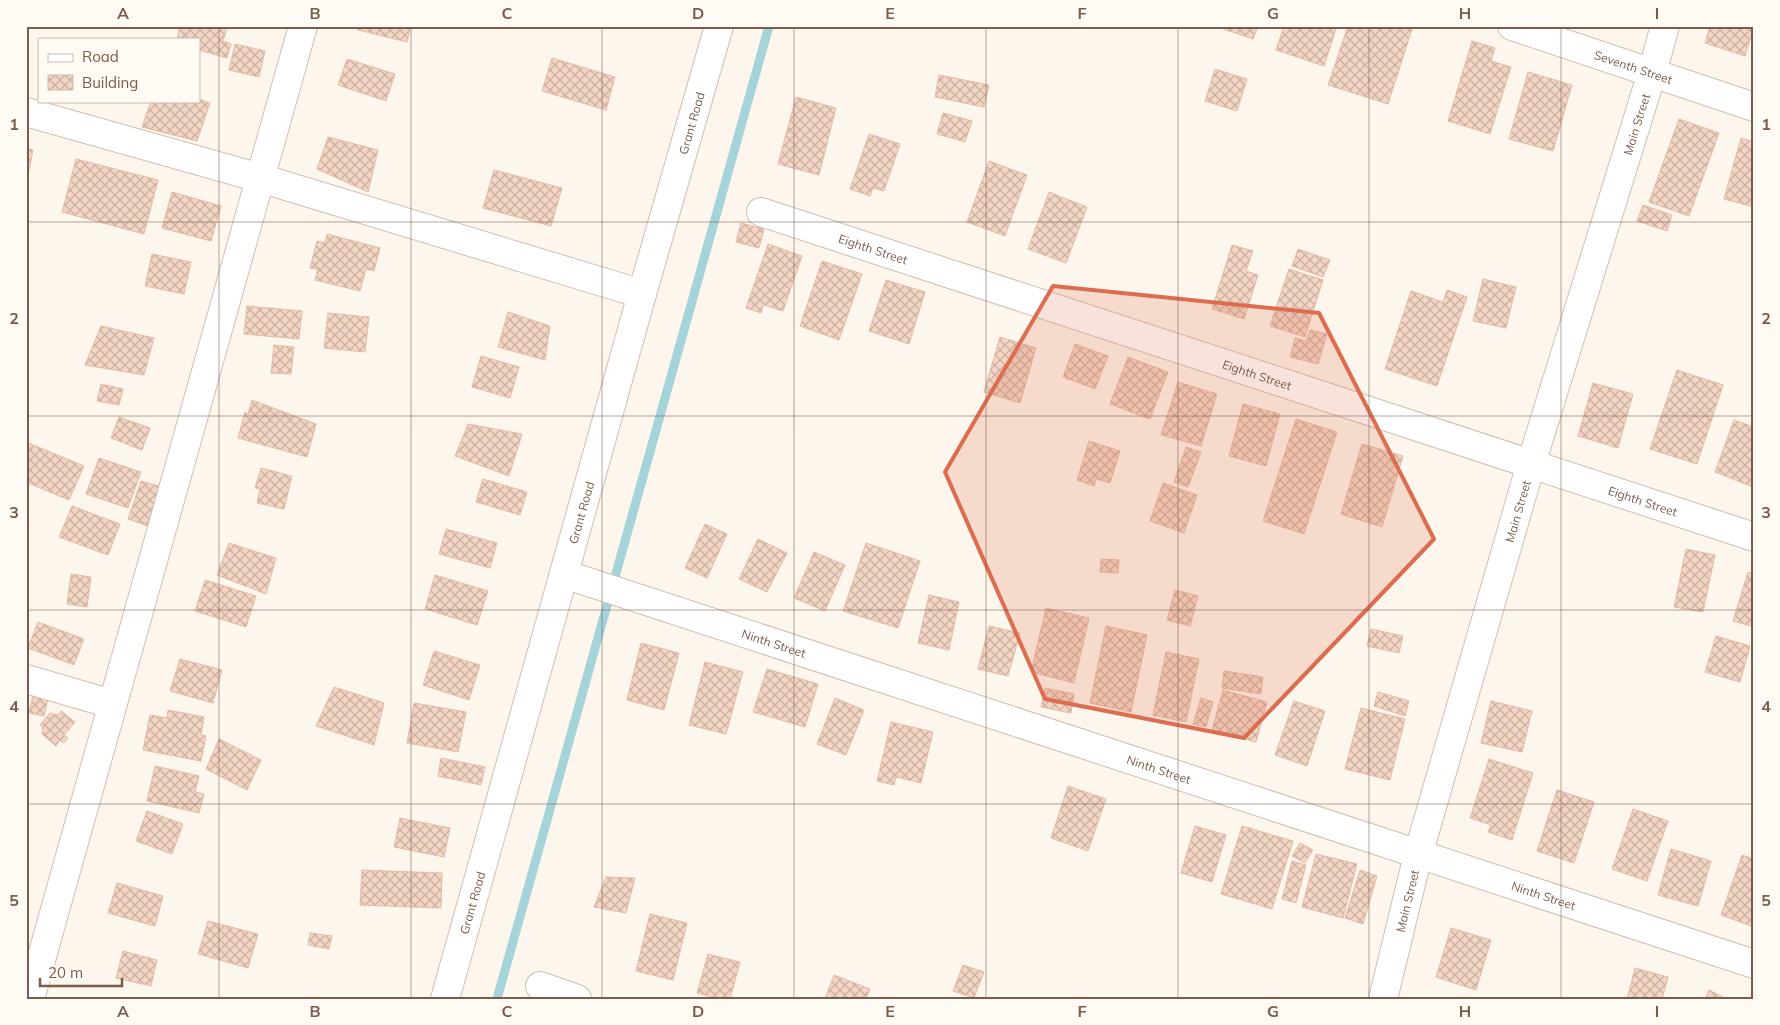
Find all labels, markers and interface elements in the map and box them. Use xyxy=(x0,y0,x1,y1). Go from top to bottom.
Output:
text: A xyxy=(117,3,129,23)
text: B xyxy=(309,3,321,23)
text: C xyxy=(502,3,513,23)
text: D xyxy=(692,3,704,23)
text: E xyxy=(885,3,895,23)
text: F xyxy=(1077,3,1087,23)
text: G xyxy=(1267,3,1279,23)
text: H xyxy=(1459,3,1471,23)
text: I xyxy=(1655,3,1659,23)
legend xyxy=(38,38,200,102)
text: Road xyxy=(82,47,119,66)
street label: Seventh Street xyxy=(1592,47,1674,87)
text: Building xyxy=(82,73,138,92)
street label: Grant Road xyxy=(675,90,707,156)
street label: Main Street xyxy=(1620,91,1653,157)
text: 1 xyxy=(9,114,19,134)
text: 1 xyxy=(1761,114,1771,134)
street label: Eighth Street xyxy=(837,230,910,267)
text: 2 xyxy=(9,308,19,328)
text: 2 xyxy=(1761,308,1771,328)
street label: Eighth Street xyxy=(1221,356,1294,393)
street label: Main Street xyxy=(1501,479,1533,544)
street label: Grant Road xyxy=(565,480,597,546)
street label: Eighth Street xyxy=(1606,482,1679,519)
text: 3 xyxy=(9,502,19,522)
text: 3 xyxy=(1761,502,1771,522)
street label: Ninth Street xyxy=(740,625,808,660)
text: 4 xyxy=(9,696,19,716)
text: 4 xyxy=(1761,696,1771,716)
street label: Ninth Street xyxy=(1125,751,1193,786)
street label: Main Street xyxy=(1392,868,1422,934)
street label: Grant Road xyxy=(456,870,488,936)
street label: Ninth Street xyxy=(1510,878,1578,913)
text: 5 xyxy=(9,890,19,910)
text: 5 xyxy=(1761,890,1771,910)
scale bar xyxy=(40,955,122,987)
text: 20 m xyxy=(48,963,83,982)
text: A xyxy=(117,1001,129,1021)
text: B xyxy=(309,1001,321,1021)
text: C xyxy=(502,1001,513,1021)
text: D xyxy=(692,1001,704,1021)
text: E xyxy=(885,1001,895,1021)
text: F xyxy=(1077,1001,1087,1021)
text: G xyxy=(1267,1001,1279,1021)
text: H xyxy=(1459,1001,1471,1021)
text: I xyxy=(1655,1001,1659,1021)

